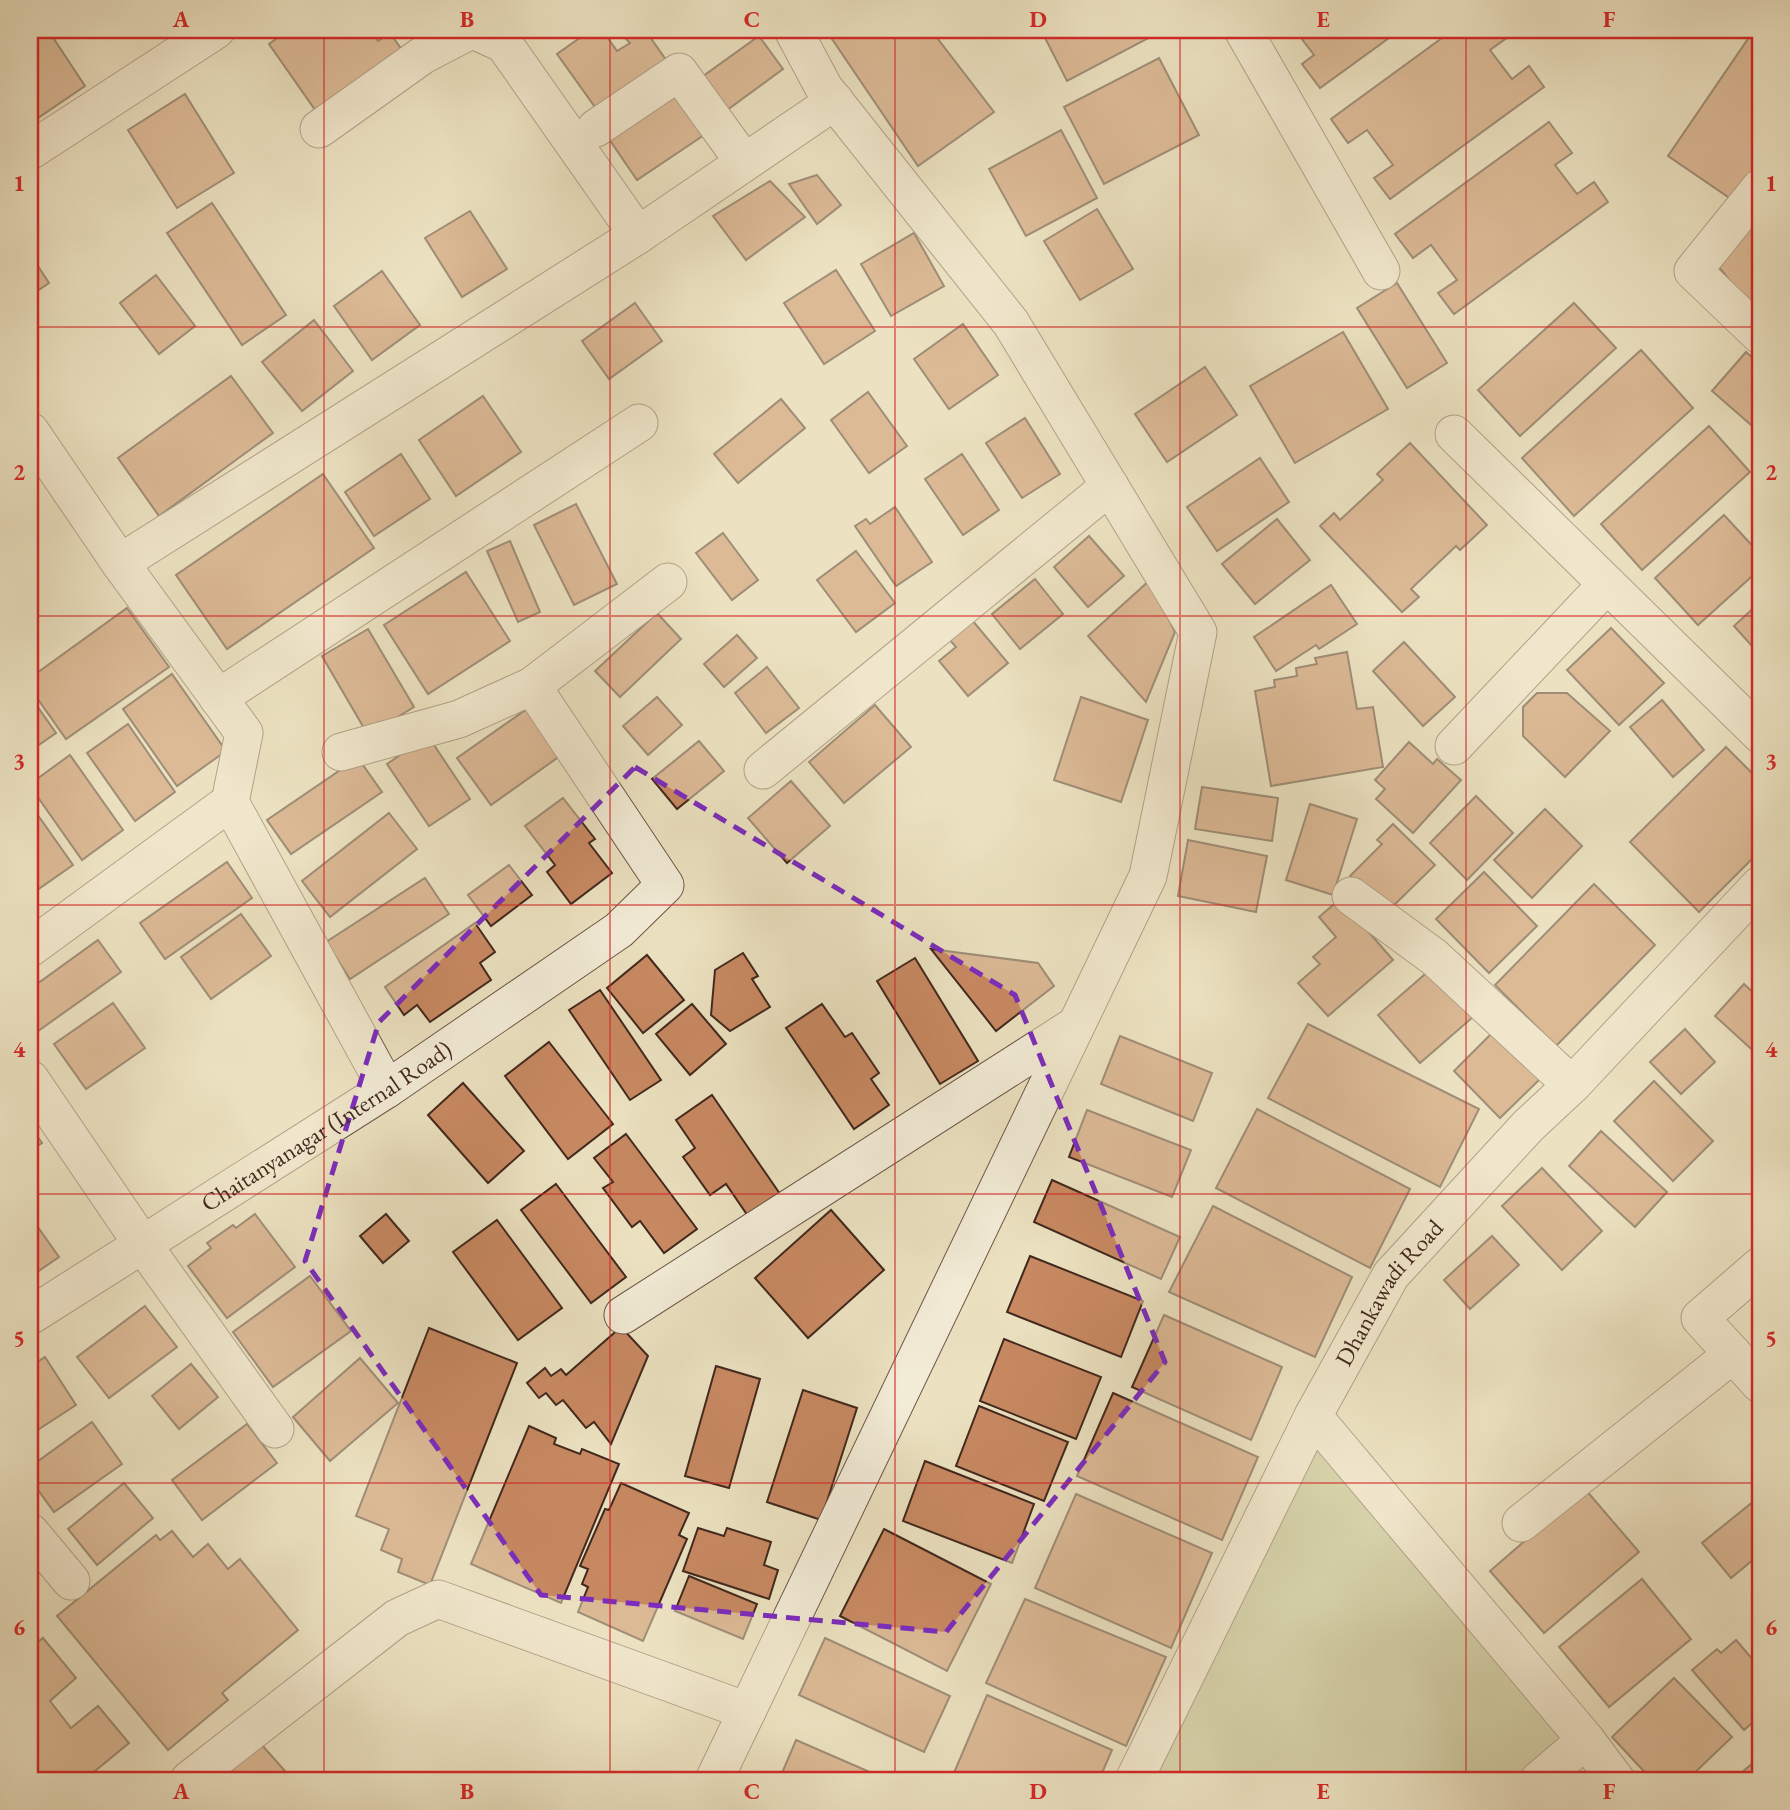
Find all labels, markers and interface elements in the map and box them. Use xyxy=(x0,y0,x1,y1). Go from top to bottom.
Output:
text: A xyxy=(172,4,190,34)
text: B xyxy=(460,4,474,34)
text: C xyxy=(744,4,760,34)
text: D xyxy=(1029,4,1047,34)
text: E xyxy=(1316,4,1330,34)
text: F xyxy=(1603,4,1616,34)
text: 1 xyxy=(13,168,25,198)
text: 1 xyxy=(1765,168,1777,198)
text: 2 xyxy=(13,457,25,487)
text: 2 xyxy=(1765,457,1777,487)
text: 3 xyxy=(13,746,25,776)
text: 3 xyxy=(1765,746,1777,776)
street label: Chaitanyanagar (Internal Road) xyxy=(195,1033,458,1218)
text: 4 xyxy=(13,1034,26,1064)
text: 4 xyxy=(1765,1034,1778,1064)
street label: Dhankawadi Road xyxy=(1328,1212,1450,1371)
text: 5 xyxy=(13,1323,25,1353)
text: 5 xyxy=(1765,1323,1777,1353)
text: 6 xyxy=(13,1612,25,1642)
text: 6 xyxy=(1765,1612,1777,1642)
text: A xyxy=(172,1776,190,1806)
text: B xyxy=(460,1776,474,1806)
text: C xyxy=(744,1776,760,1806)
text: D xyxy=(1029,1776,1047,1806)
text: E xyxy=(1316,1776,1330,1806)
text: F xyxy=(1603,1776,1616,1806)

